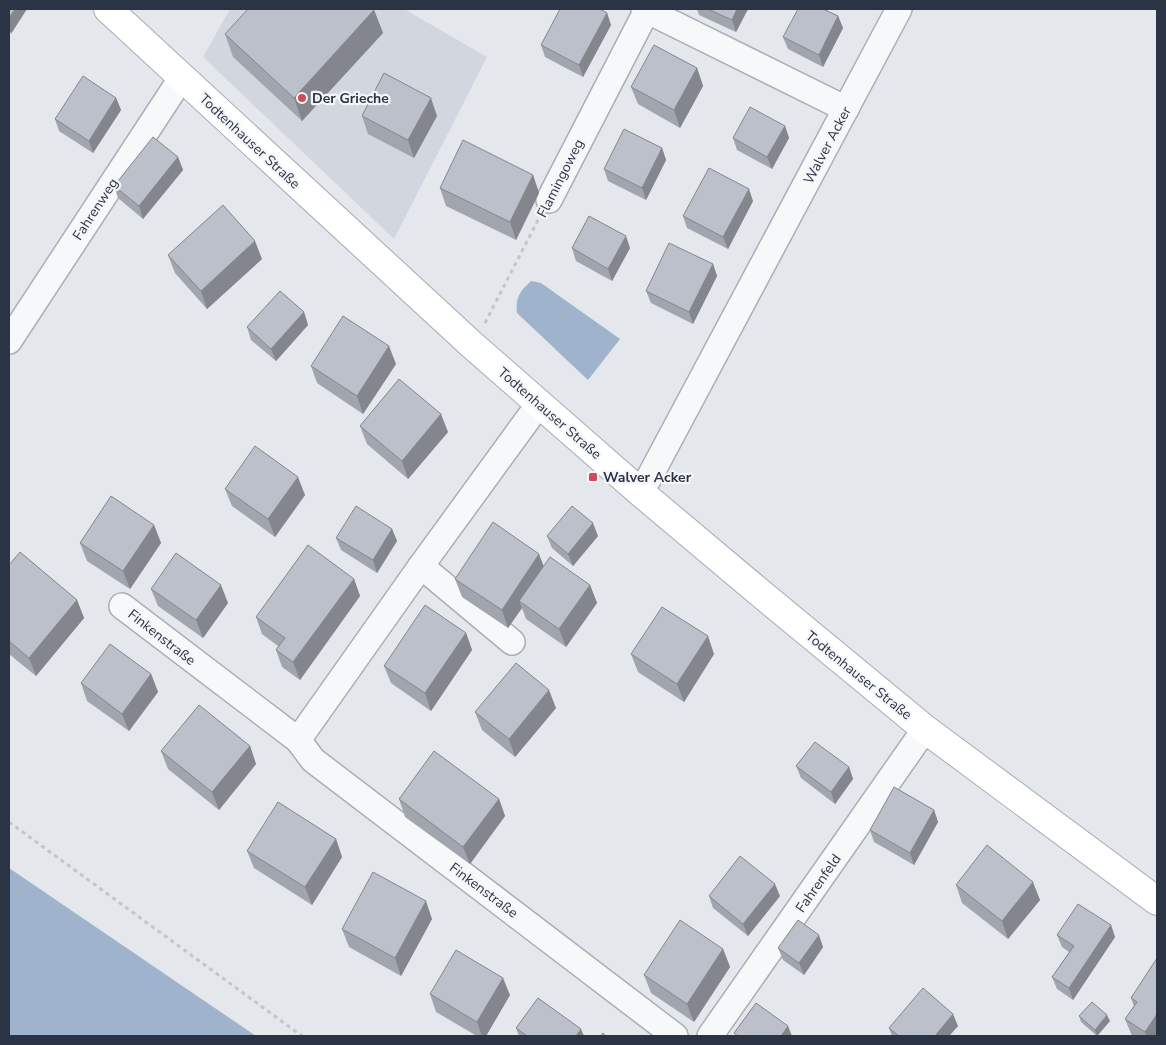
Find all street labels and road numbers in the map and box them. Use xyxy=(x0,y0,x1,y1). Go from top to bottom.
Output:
street label: Todtenhauser Straße xyxy=(195,90,304,193)
street label: Walver Acker xyxy=(799,103,856,187)
street label: Flamingoweg xyxy=(533,136,588,221)
street label: Fahrenweg xyxy=(68,175,123,244)
street label: Todtenhauser Straße xyxy=(494,363,606,464)
street label: Finkenstraße xyxy=(124,605,199,670)
street label: Todtenhauser Straße xyxy=(802,627,916,724)
street label: Fahrenfeld xyxy=(791,850,845,916)
street label: Finkenstraße xyxy=(446,858,522,922)

